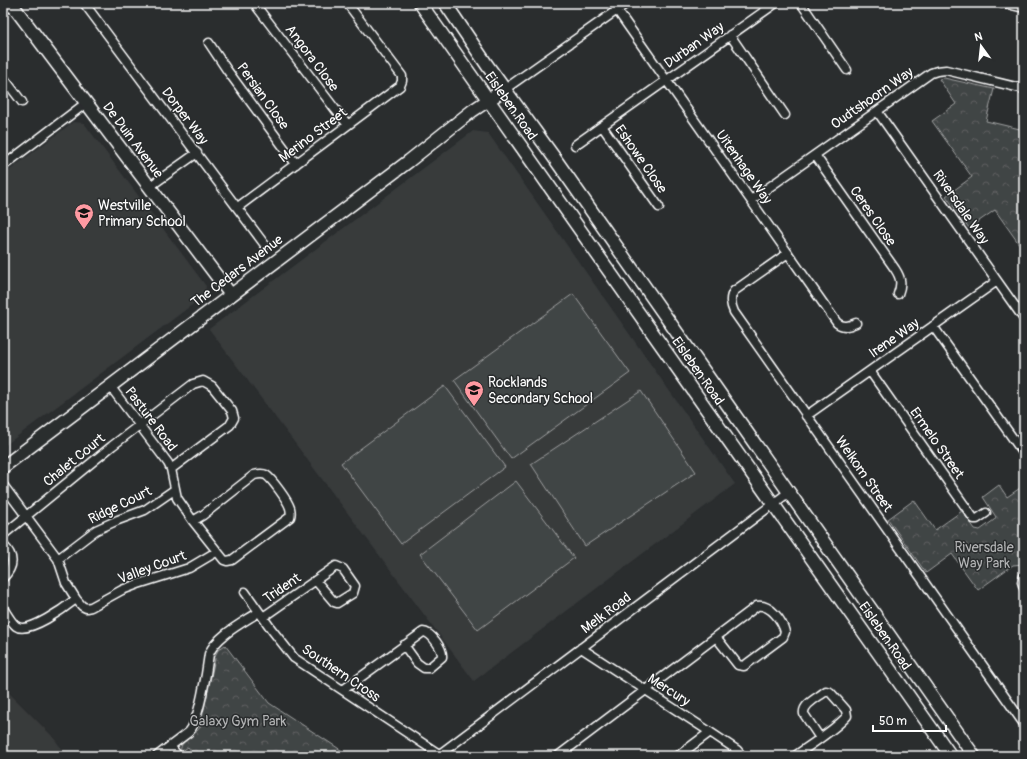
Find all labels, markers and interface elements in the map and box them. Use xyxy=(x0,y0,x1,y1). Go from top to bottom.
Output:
street label: Durban Way xyxy=(661,18,727,72)
street label: Angora Close xyxy=(282,21,343,95)
north arrow xyxy=(961,26,1001,66)
text: N xyxy=(973,29,984,44)
street label: Persian Close xyxy=(233,59,293,133)
street label: Oudtshoorn Way xyxy=(828,63,916,133)
street label: Eisleben Road xyxy=(481,68,541,144)
street label: Dorper Way xyxy=(158,84,212,148)
street label: De Duin Avenue xyxy=(99,99,167,181)
street label: Merino Street xyxy=(276,104,351,166)
street label: Eshowe Close xyxy=(611,122,671,197)
street label: Uitenhage Way xyxy=(712,127,776,207)
street label: Riversdale Way xyxy=(929,167,993,247)
street label: Ceres Close xyxy=(846,183,900,249)
place label: Westville Primary School xyxy=(98,197,186,230)
school or university icon: Westville Primary School xyxy=(73,202,95,230)
street label: The Cedars Avenue xyxy=(188,231,286,311)
street label: Irene Way xyxy=(866,315,922,361)
street label: Eisleben Road xyxy=(668,333,728,409)
place label: Rocklands Secondary School xyxy=(488,374,593,407)
school or university icon: Rocklands Secondary School xyxy=(463,379,485,407)
street label: Pasture Road xyxy=(121,383,181,455)
street label: Ermelo Street xyxy=(906,404,968,482)
street label: Chalet Court xyxy=(40,430,109,490)
street label: Welkom Street xyxy=(832,433,897,515)
street label: Ridge Court xyxy=(86,482,155,528)
park label: Riversdale Way Park xyxy=(954,539,1014,572)
street label: Valley Court xyxy=(116,547,189,587)
street label: Trident xyxy=(260,569,304,607)
street label: Melk Road xyxy=(578,589,634,637)
street label: Eisleben Road xyxy=(855,598,915,674)
street label: Southern Cross xyxy=(298,640,384,706)
street label: Mercury xyxy=(645,670,693,710)
scale bar xyxy=(873,707,946,733)
park label: Galaxy Gym Park xyxy=(190,713,287,730)
text: 50 m xyxy=(879,714,907,729)

